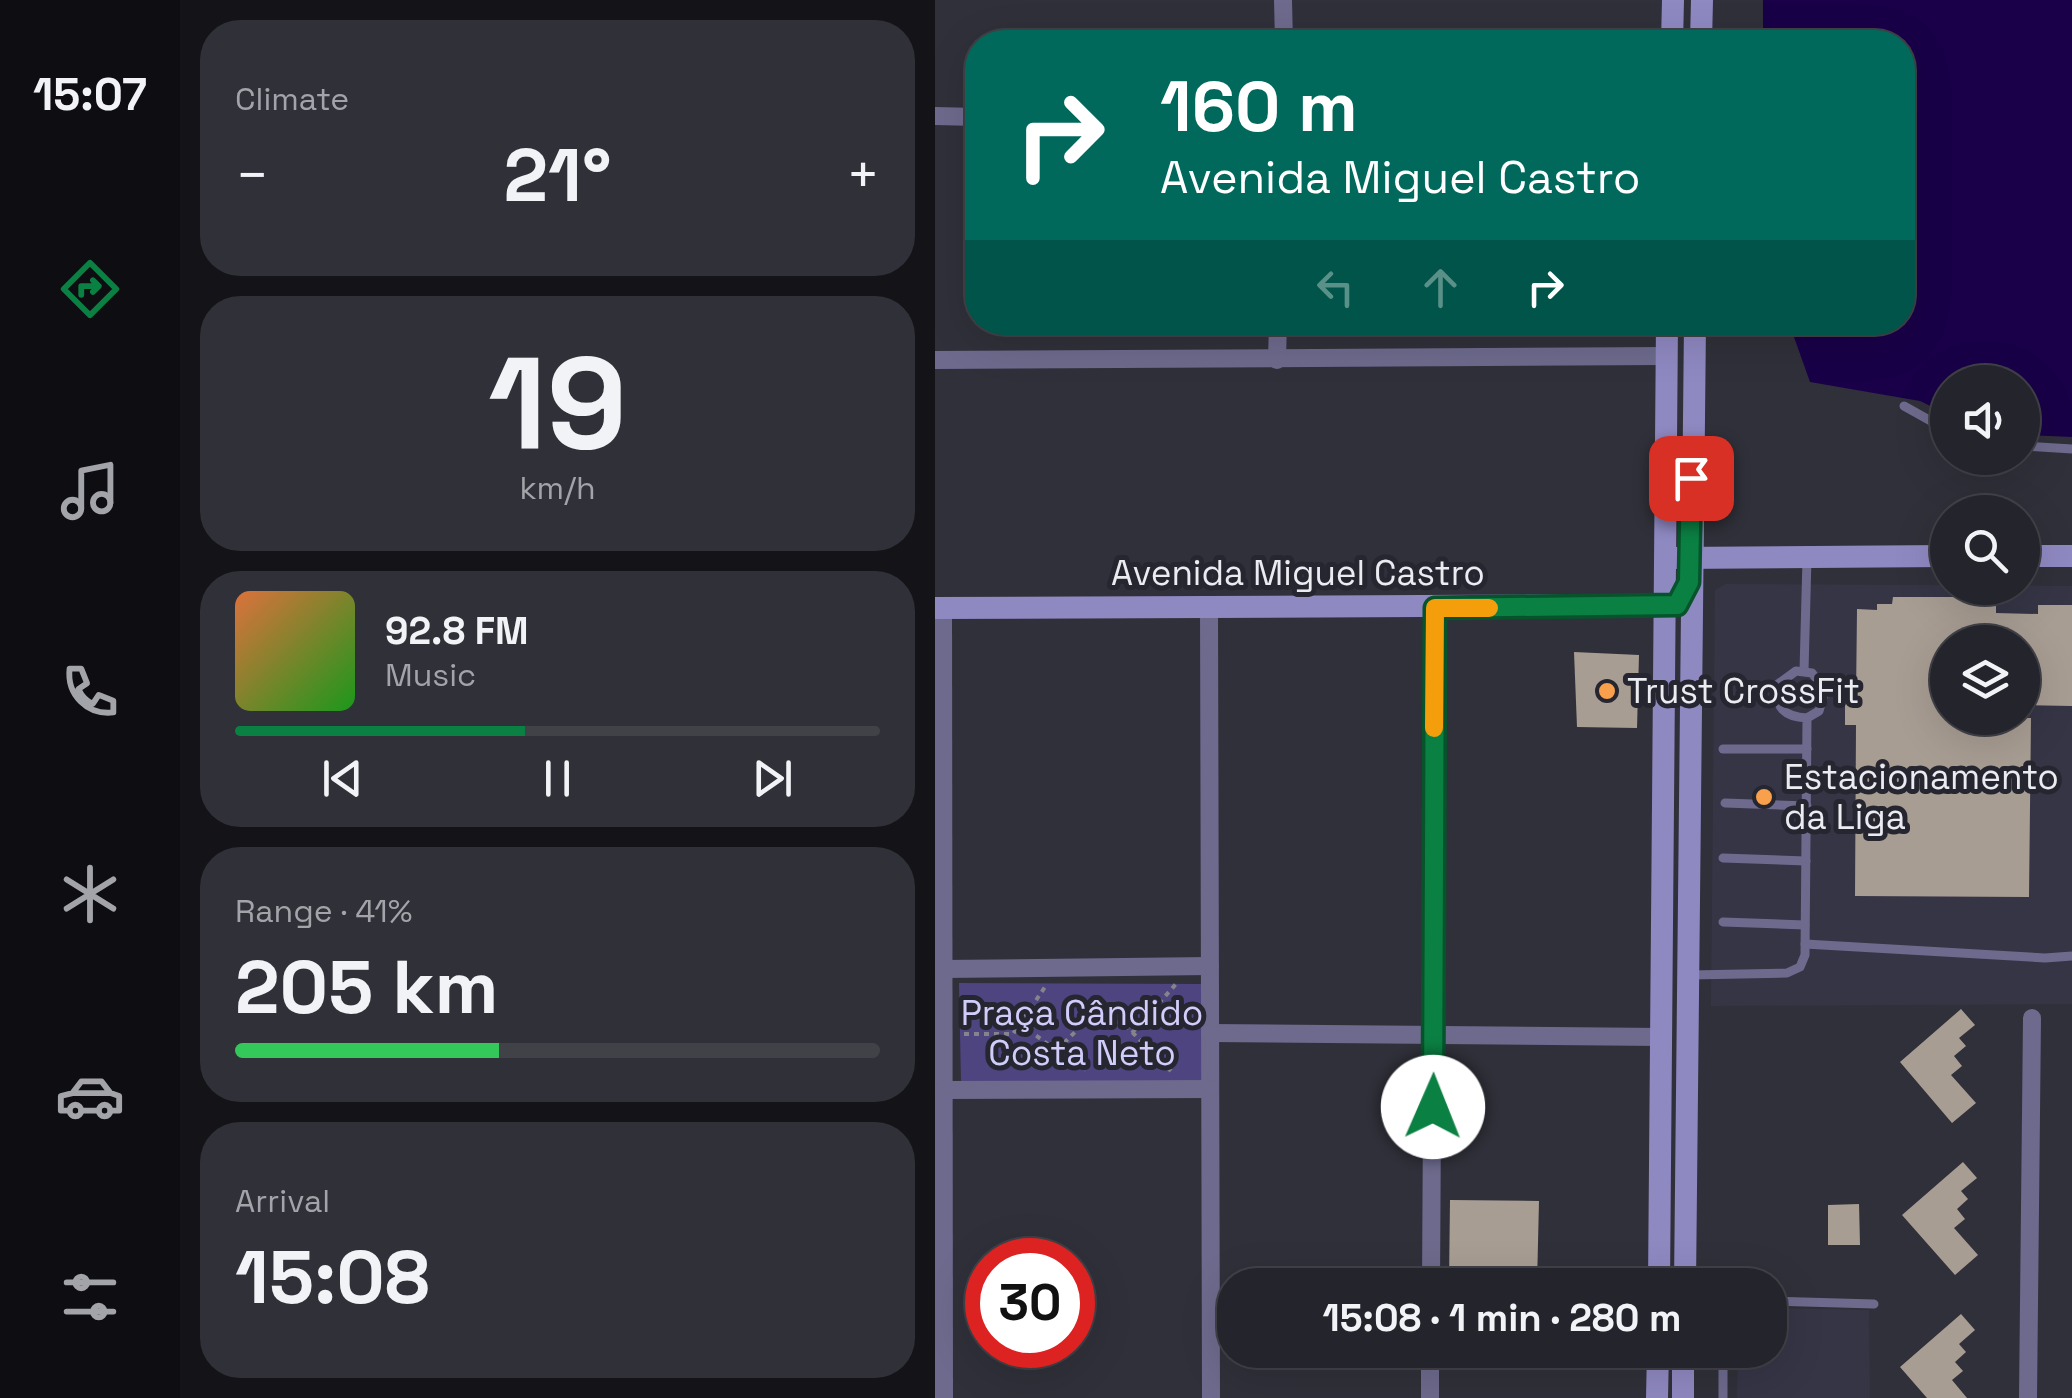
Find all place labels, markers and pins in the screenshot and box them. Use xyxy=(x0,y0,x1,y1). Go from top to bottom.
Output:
pin xyxy=(1649,436,1734,521)
place label: Trust CrossFit xyxy=(1627,669,1860,713)
marker: Trust CrossFit xyxy=(1596,680,1618,702)
place label: Estacionamento da Liga xyxy=(1784,755,2059,839)
marker: Estacionamento da Liga xyxy=(1753,786,1775,808)

